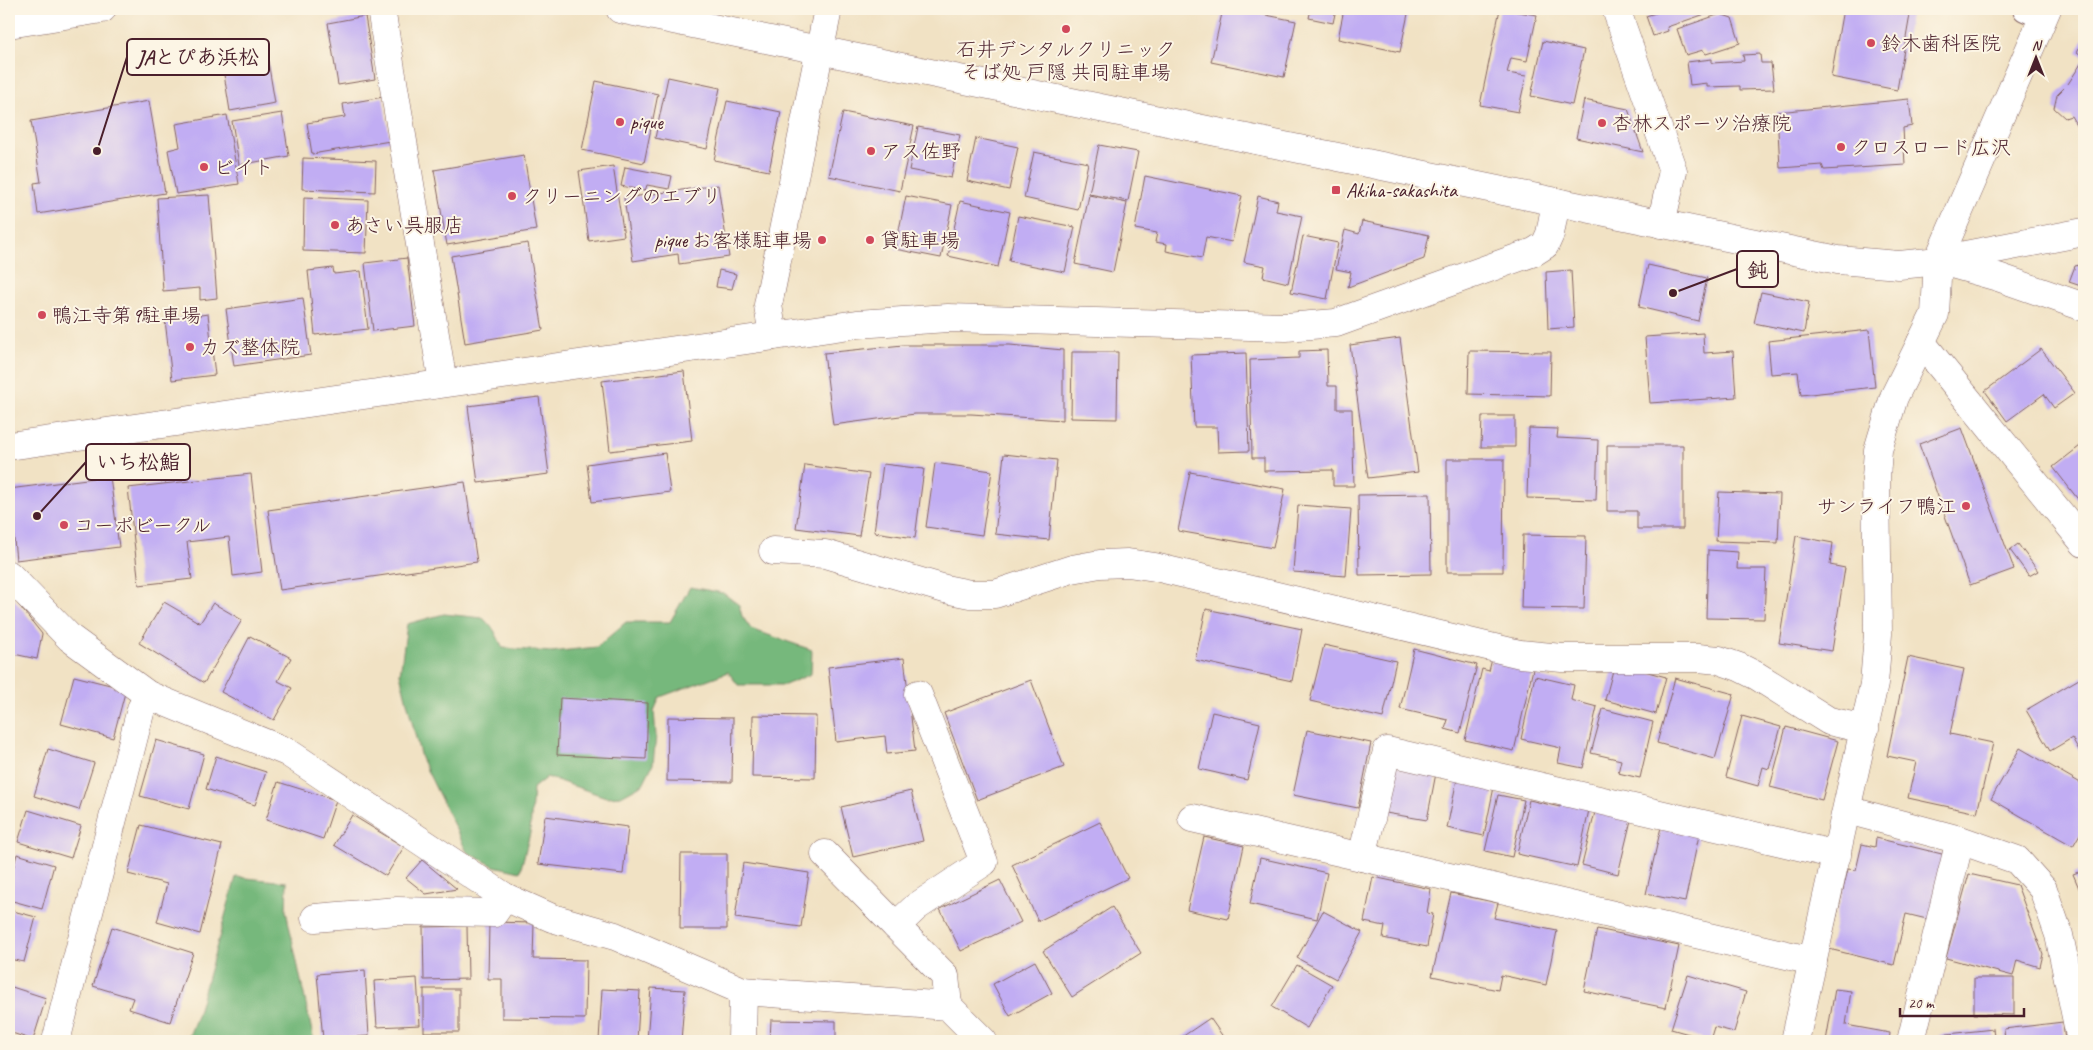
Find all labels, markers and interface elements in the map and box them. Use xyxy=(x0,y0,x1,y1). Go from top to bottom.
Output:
marker: 石井デンタルクリニック そば処 戸隠 共同駐車場 xyxy=(1060,23,1072,35)
place label: 鈴木歯科医院 xyxy=(1881,31,2001,56)
north arrow xyxy=(2010,32,2060,82)
place label: 石井デンタルクリニック そば処 戸隠 共同駐車場 xyxy=(957,37,1175,85)
marker: 鈴木歯科医院 xyxy=(1865,37,1877,49)
text: N xyxy=(2032,37,2043,54)
callout: JAとぴあ浜松 xyxy=(127,39,269,75)
text: JAとぴあ浜松 xyxy=(135,44,259,70)
place label: pique xyxy=(630,110,664,135)
place label: 杏林スポーツ治療院 xyxy=(1612,111,1792,136)
marker: pique xyxy=(614,116,626,128)
marker: 杏林スポーツ治療院 xyxy=(1596,117,1608,129)
place label: クロスロード広沢 xyxy=(1851,135,2011,160)
place label: アス佐野 xyxy=(881,139,961,164)
marker: クロスロード広沢 xyxy=(1835,141,1847,153)
marker: アス佐野 xyxy=(865,145,877,157)
place label: ビイト xyxy=(214,155,274,180)
marker: ビイト xyxy=(198,161,210,173)
place label: Akiha-sakashita xyxy=(1346,178,1458,203)
place label: クリーニングのエブリ xyxy=(522,184,722,209)
marker: Akiha-sakashita xyxy=(1330,184,1342,196)
marker: クリーニングのエブリ xyxy=(506,190,518,202)
place label: あさい呉服店 xyxy=(345,213,464,238)
marker: あさい呉服店 xyxy=(329,219,341,231)
place label: pique お客様駐車場 xyxy=(654,228,812,253)
place label: 貸駐車場 xyxy=(880,228,960,253)
marker: pique お客様駐車場 xyxy=(816,234,828,246)
marker: 貸駐車場 xyxy=(864,234,876,246)
callout: 鈍 xyxy=(1737,251,1778,287)
text: 鈍 xyxy=(1748,257,1769,283)
place label: 鴨江寺第9駐車場 xyxy=(52,303,201,328)
marker: 鴨江寺第9駐車場 xyxy=(36,309,48,321)
place label: カズ整体院 xyxy=(200,335,300,360)
marker: カズ整体院 xyxy=(184,341,196,353)
callout: いち松鮨 xyxy=(86,444,190,480)
text: いち松鮨 xyxy=(96,449,180,475)
place label: サンライフ鴨江 xyxy=(1817,494,1956,519)
marker: サンライフ鴨江 xyxy=(1960,500,1972,512)
place label: コーポビークル xyxy=(74,513,212,538)
marker: コーポビークル xyxy=(58,519,70,531)
scale bar xyxy=(1900,985,2024,1017)
text: 20 m xyxy=(1908,994,1935,1013)

